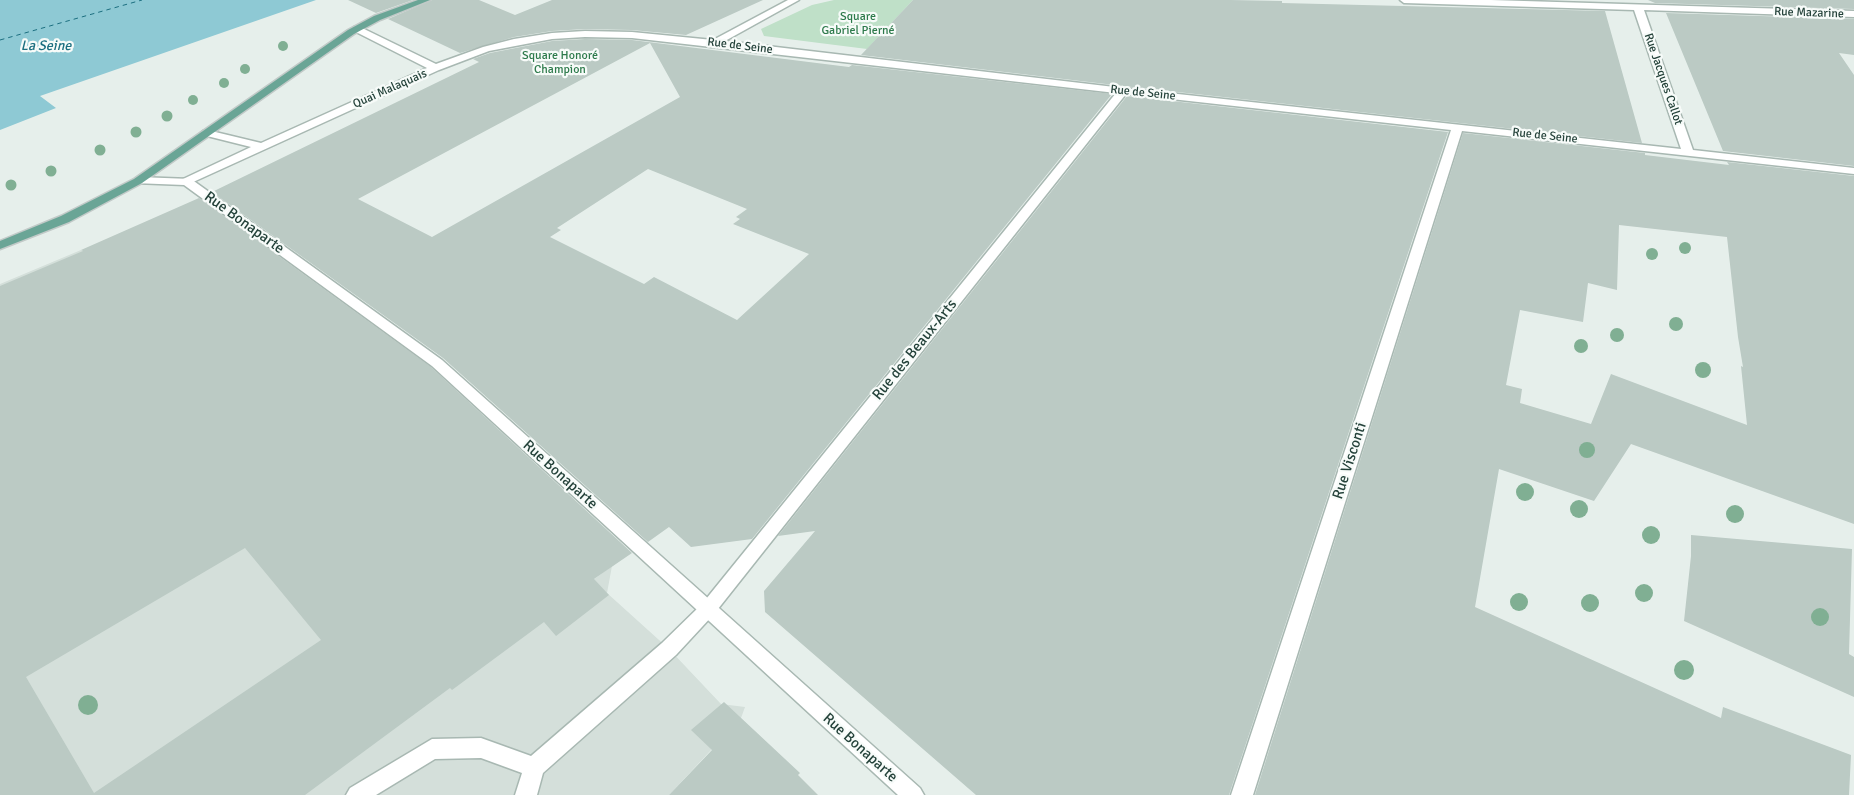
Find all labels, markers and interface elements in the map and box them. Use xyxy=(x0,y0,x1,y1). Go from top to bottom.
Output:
street label: Rue Mazarine xyxy=(1774,5,1844,21)
park label: Square Gabriel Pierné xyxy=(821,10,895,38)
street label: Rue Jacques Callot xyxy=(1641,31,1685,127)
street label: Rue de Seine xyxy=(707,35,773,57)
water label: La Seine xyxy=(21,38,71,54)
park label: Square Honoré Champion xyxy=(522,49,598,77)
street label: Quai Malaquais xyxy=(351,66,429,112)
street label: Rue de Seine xyxy=(1110,82,1176,104)
street label: Rue de Seine xyxy=(1512,125,1578,147)
street label: Rue Bonaparte xyxy=(201,188,287,258)
street label: Rue des Beaux-Arts xyxy=(869,296,961,404)
street label: Rue Visconti xyxy=(1329,421,1371,501)
street label: Rue Bonaparte xyxy=(519,437,601,513)
street label: Rue Bonaparte xyxy=(819,710,901,786)

